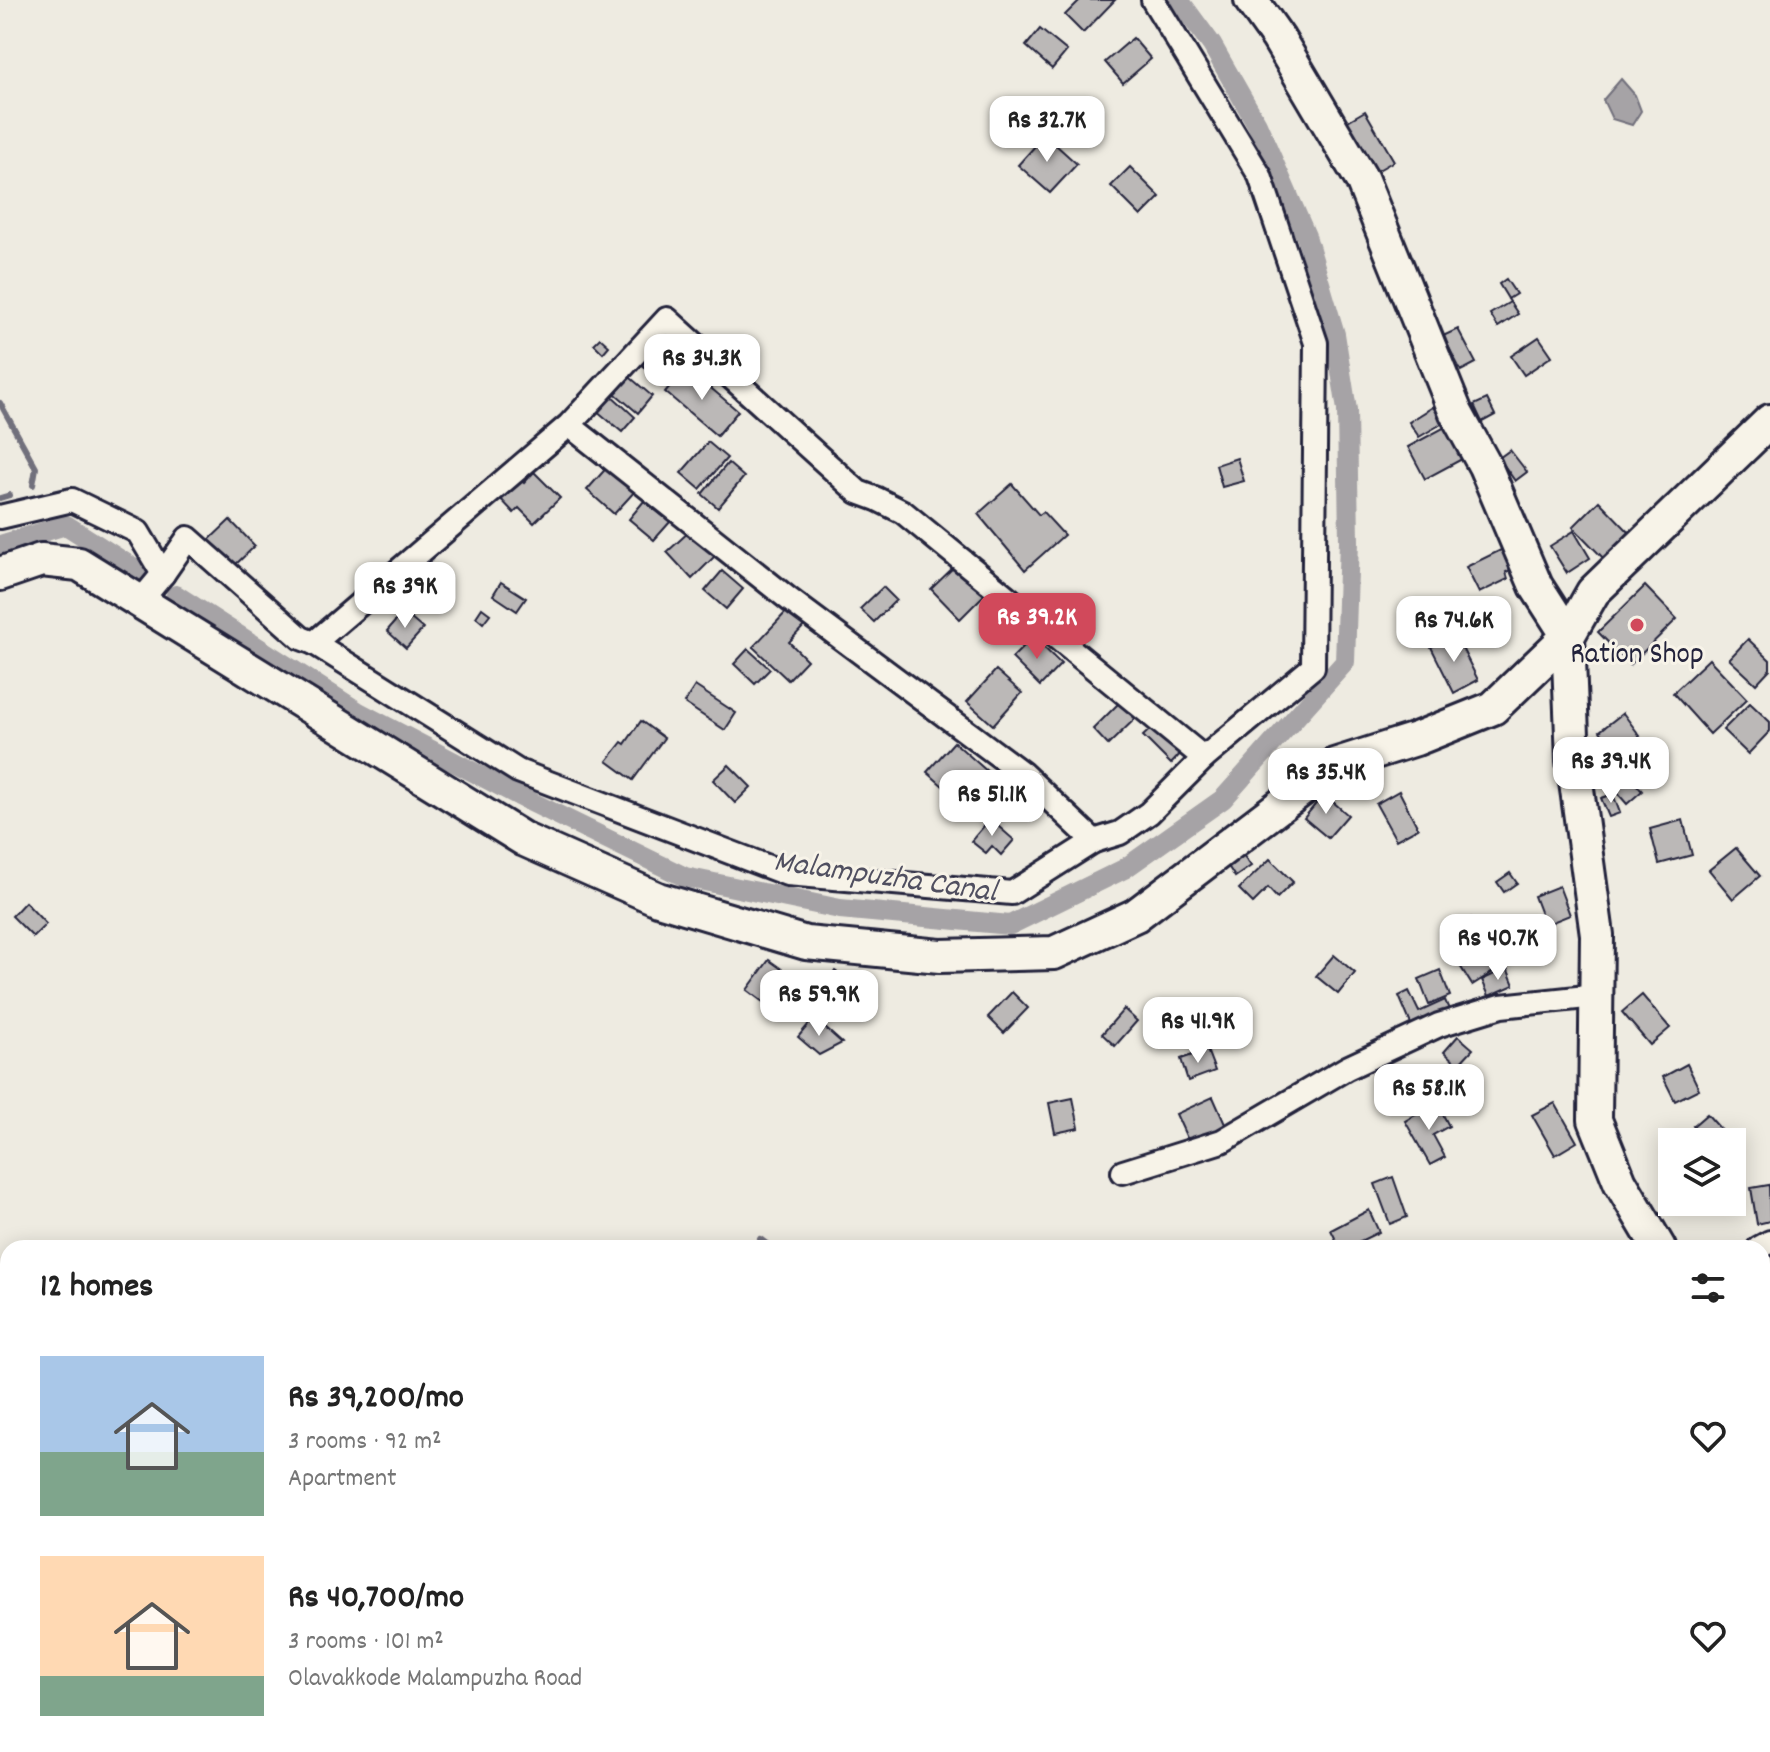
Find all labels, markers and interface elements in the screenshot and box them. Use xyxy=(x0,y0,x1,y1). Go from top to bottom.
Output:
pin: Rs 32.7K xyxy=(964,96,1130,164)
text: Rs 32.7K xyxy=(1008,103,1086,140)
pin: Rs 34.3K xyxy=(619,334,785,402)
text: Rs 34.3K xyxy=(662,341,742,378)
pin: Rs 39K xyxy=(340,562,470,630)
text: Rs 39K xyxy=(372,569,438,606)
pin: Rs 39.2K xyxy=(954,593,1120,661)
pin: Rs 74.6K xyxy=(1371,596,1537,664)
text: Rs 39.2K xyxy=(997,600,1077,637)
text: Rs 74.6K xyxy=(1414,603,1494,640)
marker: Ration Shop xyxy=(1628,616,1646,634)
place label: Ration Shop xyxy=(1570,635,1704,678)
pin: Rs 39.4K xyxy=(1528,737,1694,805)
text: Rs 39.4K xyxy=(1571,744,1651,781)
pin: Rs 35.4K xyxy=(1243,748,1409,816)
text: Rs 35.4K xyxy=(1286,755,1366,792)
pin: Rs 51.1K xyxy=(909,770,1075,838)
text: Rs 51.1K xyxy=(957,777,1027,814)
water label: Malampuzha Canal xyxy=(771,841,1002,918)
pin: Rs 40.7K xyxy=(1415,914,1581,982)
text: Rs 40.7K xyxy=(1458,921,1538,958)
pin: Rs 59.9K xyxy=(736,970,902,1038)
text: Rs 59.9K xyxy=(778,977,860,1014)
pin: Rs 41.9K xyxy=(1115,997,1281,1065)
text: Rs 41.9K xyxy=(1161,1004,1235,1041)
pin: Rs 58.1K xyxy=(1346,1064,1512,1132)
text: Rs 58.1K xyxy=(1392,1071,1466,1108)
map controls xyxy=(1658,1128,1746,1216)
button: layers xyxy=(1658,1128,1746,1216)
text: 12 homes xyxy=(40,1264,153,1313)
icon: filters xyxy=(1686,1266,1730,1310)
text: Rs 39,200/mo xyxy=(288,1375,464,1424)
icon: home xyxy=(104,1388,200,1484)
icon: heart xyxy=(1686,1414,1730,1458)
text: 3 rooms · 92 m² xyxy=(288,1424,442,1461)
text: Apartment xyxy=(288,1461,397,1498)
text: Rs 40,700/mo xyxy=(288,1575,464,1624)
icon: home xyxy=(104,1588,200,1684)
icon: heart xyxy=(1686,1614,1730,1658)
text: 3 rooms · 101 m² xyxy=(288,1624,444,1661)
text: Olavakkode Malampuzha Road xyxy=(288,1661,582,1698)

